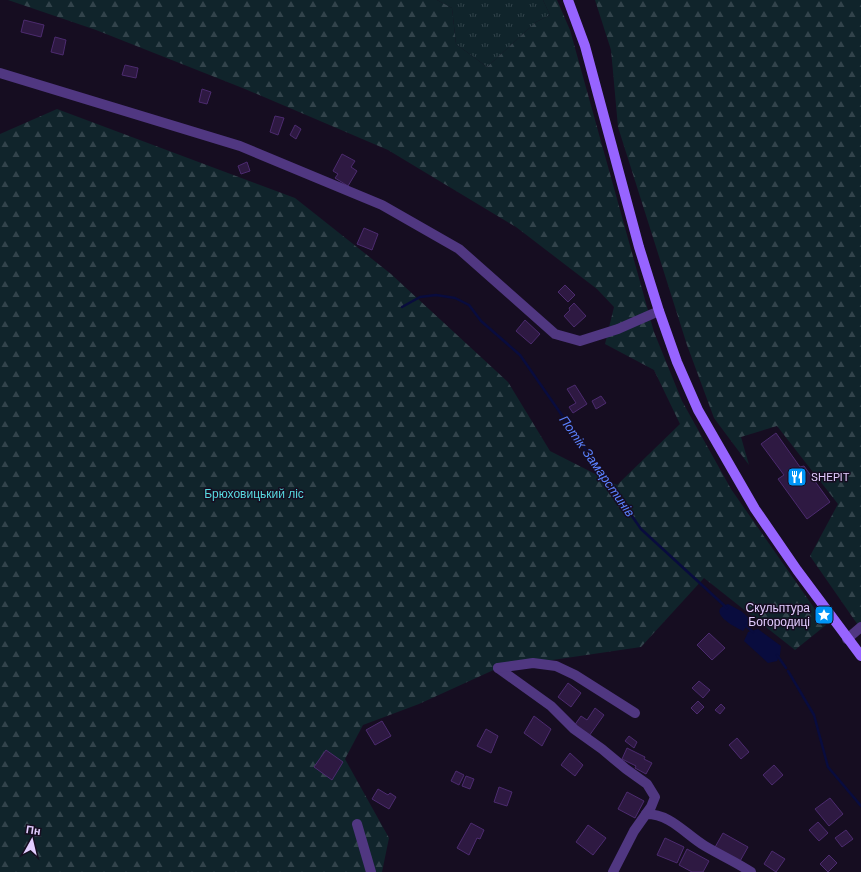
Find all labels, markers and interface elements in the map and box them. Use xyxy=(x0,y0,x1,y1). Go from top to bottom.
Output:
water label: Потік Замарстинів xyxy=(556,412,639,520)
restaurant icon: SHEPIT xyxy=(786,466,808,488)
place label: SHEPIT xyxy=(811,469,850,485)
park label: Брюховицький ліс xyxy=(204,486,304,502)
place label: Скульптура Богородиці xyxy=(746,600,810,630)
place icon: Скульптура Богородиці xyxy=(813,604,835,626)
north arrow xyxy=(12,820,52,860)
text: Пн xyxy=(25,822,42,838)

